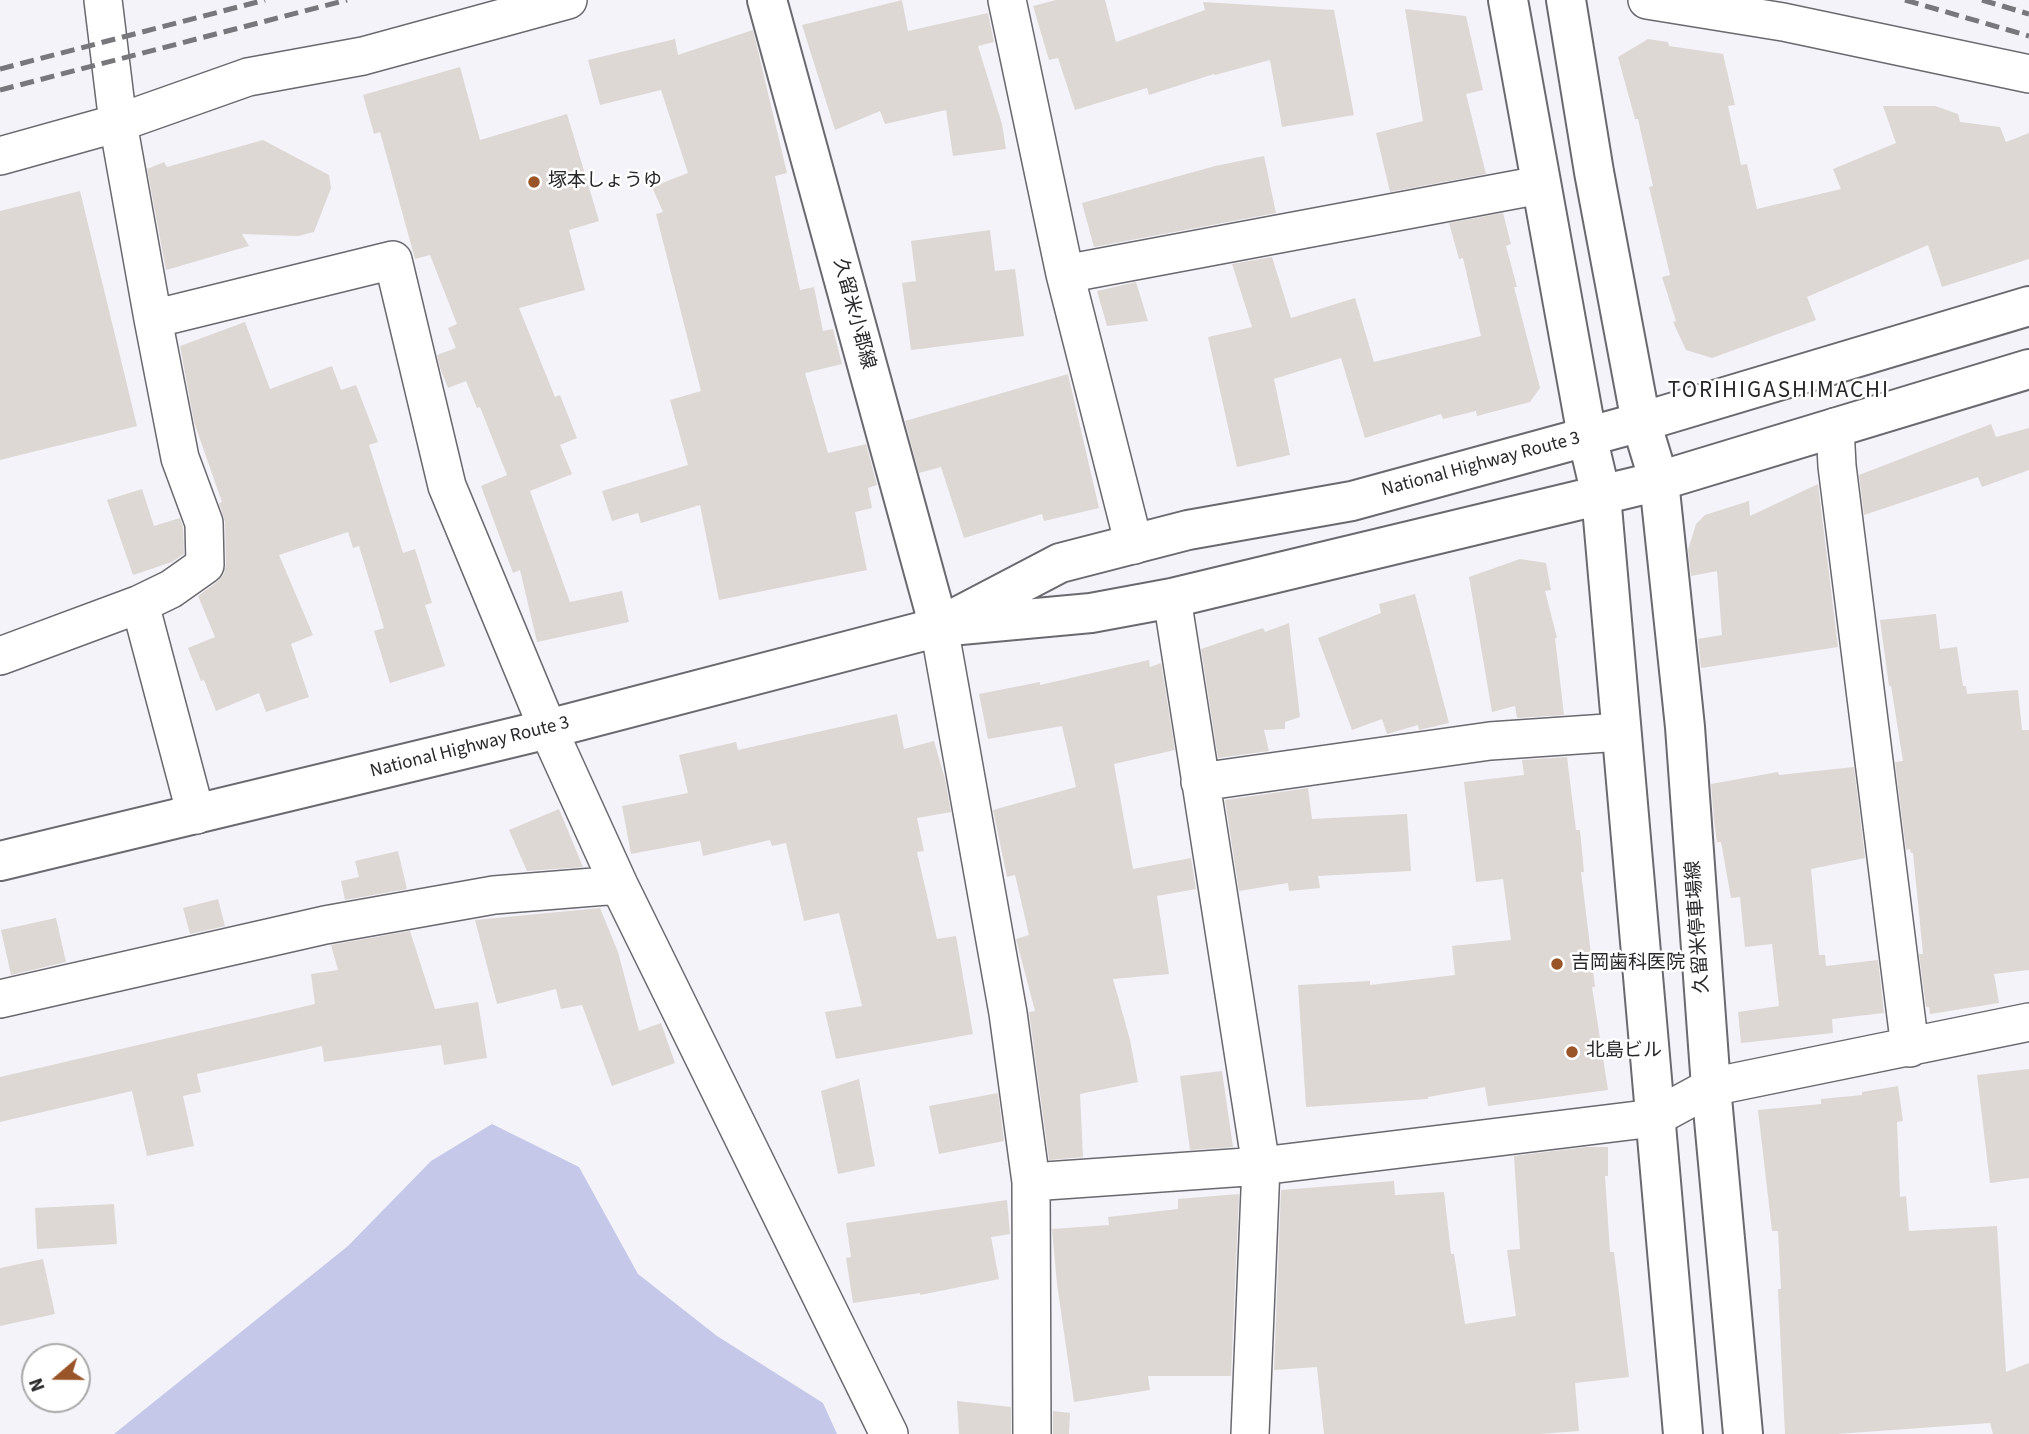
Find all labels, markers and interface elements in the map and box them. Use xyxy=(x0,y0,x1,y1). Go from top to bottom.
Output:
place label: 塚本しょうゆ xyxy=(548,171,662,193)
marker: 塚本しょうゆ xyxy=(526,174,542,190)
street label: 久留米小郡線 xyxy=(827,256,879,372)
district label: TORIHIGASHIMACHI xyxy=(1670,378,1888,406)
street label: National Highway Route 3 xyxy=(1379,428,1583,502)
street label: National Highway Route 3 xyxy=(368,712,572,784)
street label: 久留米停車場線 xyxy=(1683,860,1715,994)
place label: 吉岡歯科医院 xyxy=(1571,953,1685,975)
marker: 吉岡歯科医院 xyxy=(1549,956,1565,972)
place label: 北島ビル xyxy=(1586,1041,1662,1063)
marker: 北島ビル xyxy=(1564,1044,1580,1060)
north arrow xyxy=(21,1343,91,1413)
text: N xyxy=(23,1374,53,1395)

